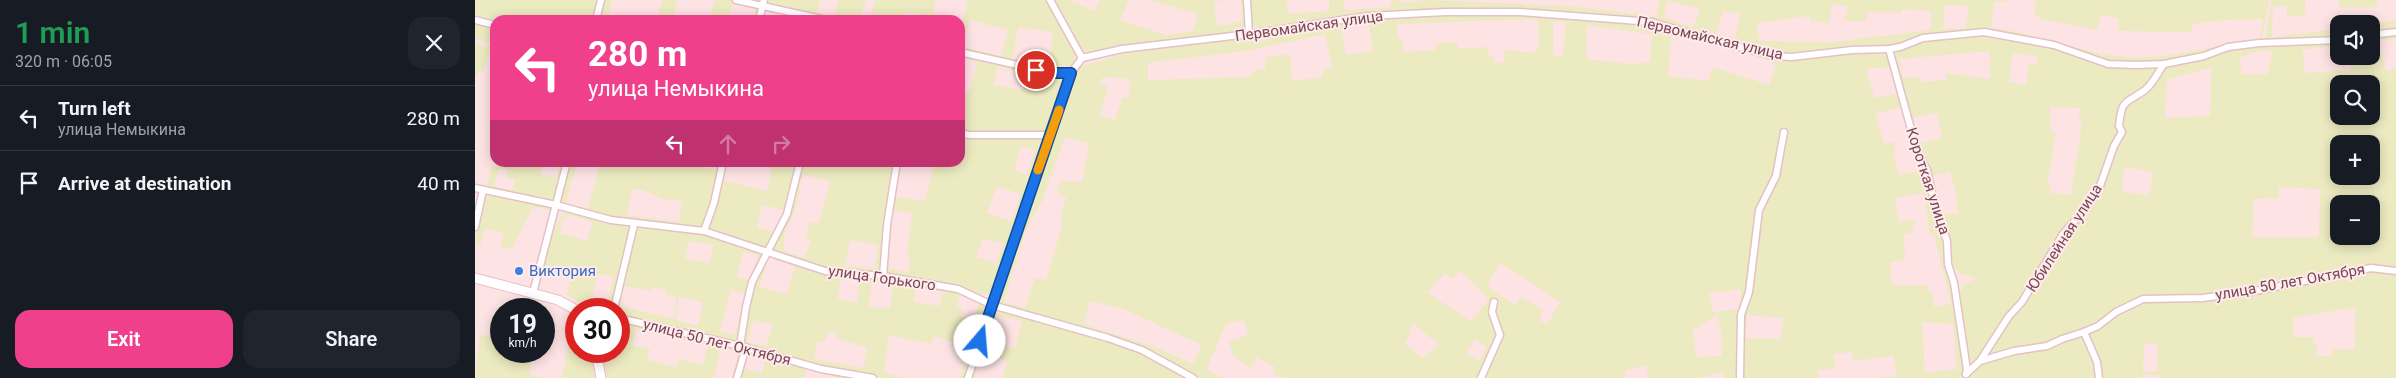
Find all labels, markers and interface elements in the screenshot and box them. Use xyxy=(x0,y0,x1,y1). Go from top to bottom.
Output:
street label: Первомайская улица xyxy=(1234,7,1384,45)
street label: Первомайская улица xyxy=(1635,12,1785,64)
text: 1 min xyxy=(15,15,90,50)
map controls xyxy=(2330,15,2380,245)
button: sound xyxy=(2330,15,2380,65)
button: close xyxy=(408,17,460,69)
text: 280 m xyxy=(588,34,687,75)
icon: left xyxy=(505,35,570,100)
pin xyxy=(1015,49,1057,91)
text: 320 m · 06:05 xyxy=(15,52,112,71)
icon: arrive xyxy=(1022,56,1050,84)
button: search xyxy=(2330,75,2380,125)
text: улица Немыкина xyxy=(588,76,764,101)
text: Turn left xyxy=(58,97,131,120)
icon: left xyxy=(15,104,43,132)
text: 280 m xyxy=(407,107,460,130)
text: улица Немыкина xyxy=(58,120,186,139)
street label: Короткая улица xyxy=(1902,125,1954,237)
icon: left xyxy=(661,130,689,158)
icon: ahead xyxy=(714,130,742,158)
icon: right xyxy=(767,130,795,158)
button: + xyxy=(2330,135,2380,185)
icon: arrive xyxy=(15,169,43,197)
text: Arrive at destination xyxy=(58,172,231,195)
text: 40 m xyxy=(417,172,460,195)
street label: Юбилейная улица xyxy=(2022,180,2106,296)
button: − xyxy=(2330,195,2380,245)
street label: улица 50 лет Октября xyxy=(2214,260,2366,304)
place label: Виктория xyxy=(529,262,596,280)
street label: улица Горького xyxy=(827,262,937,294)
marker: Виктория xyxy=(513,265,525,277)
speed limit sign: 30 xyxy=(565,298,630,363)
button: Exit xyxy=(15,310,233,368)
button: Share xyxy=(243,310,460,368)
text: 19 xyxy=(508,310,537,339)
position arrow xyxy=(953,314,1005,366)
street label: улица 50 лет Октября xyxy=(641,315,793,369)
text: km/h xyxy=(508,336,537,350)

